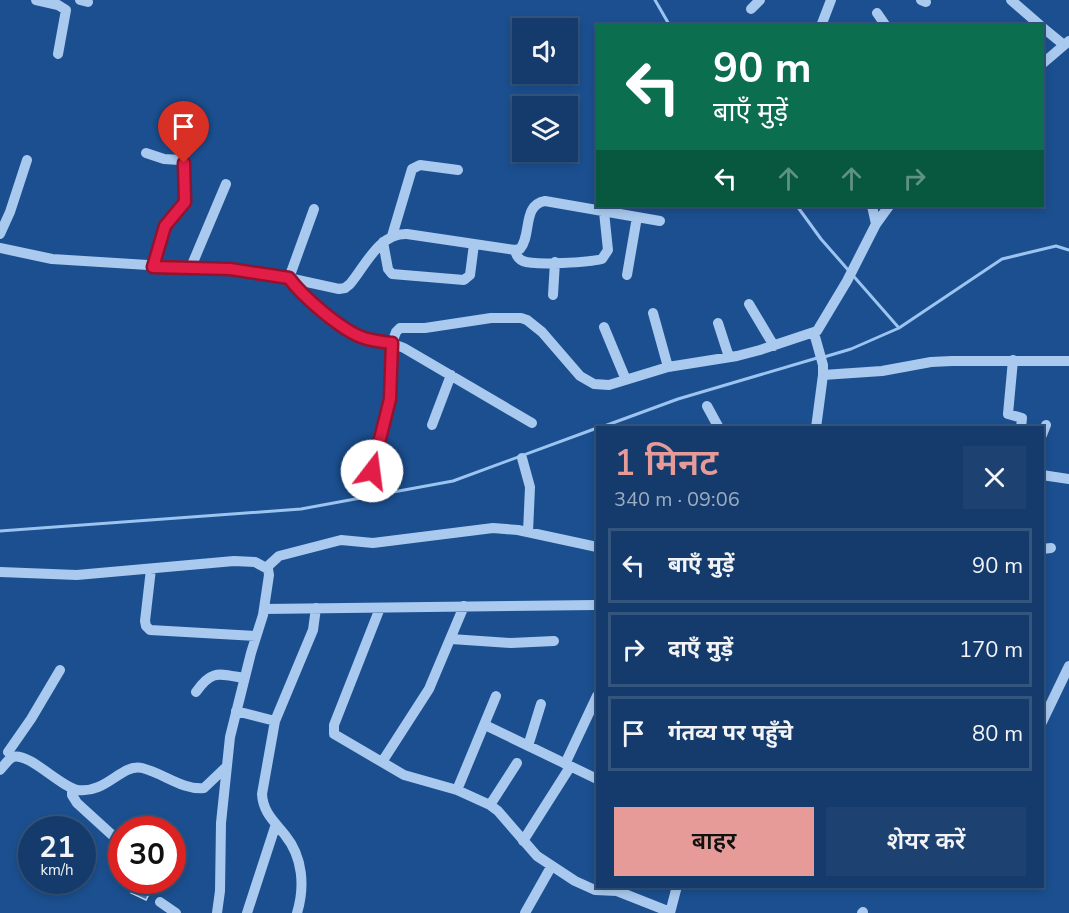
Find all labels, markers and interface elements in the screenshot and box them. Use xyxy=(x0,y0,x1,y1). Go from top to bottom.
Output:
map controls xyxy=(512,18,578,162)
button: sound xyxy=(512,18,578,84)
text: 90 m xyxy=(713,40,812,97)
icon: left xyxy=(614,48,692,126)
text: बाएँ मुड़ें xyxy=(713,94,788,131)
button: layers xyxy=(512,96,578,162)
pin xyxy=(158,101,209,163)
icon: arrive xyxy=(167,110,200,143)
icon: left xyxy=(709,162,742,195)
icon: ahead xyxy=(772,162,805,195)
icon: ahead xyxy=(835,162,868,195)
icon: right xyxy=(898,162,931,195)
position arrow xyxy=(340,439,404,503)
text: 1 मिनट xyxy=(614,439,718,488)
button: close xyxy=(963,446,1026,509)
text: 340 m · 09:06 xyxy=(614,486,740,513)
icon: left xyxy=(617,549,650,582)
text: बाएँ मुड़ें xyxy=(668,550,734,580)
text: 90 m xyxy=(972,551,1023,581)
icon: right xyxy=(617,633,650,666)
text: दाएँ मुड़ें xyxy=(668,634,733,664)
text: 170 m xyxy=(959,635,1023,665)
icon: arrive xyxy=(617,717,650,750)
text: गंतव्य पर पहुँचे xyxy=(668,718,793,748)
text: 80 m xyxy=(972,719,1023,749)
button: बाहर xyxy=(614,807,814,876)
button: शेयर करें xyxy=(826,807,1026,876)
speed limit sign: 30 xyxy=(108,816,186,894)
text: 21 xyxy=(39,827,75,868)
text: km/h xyxy=(40,860,74,880)

